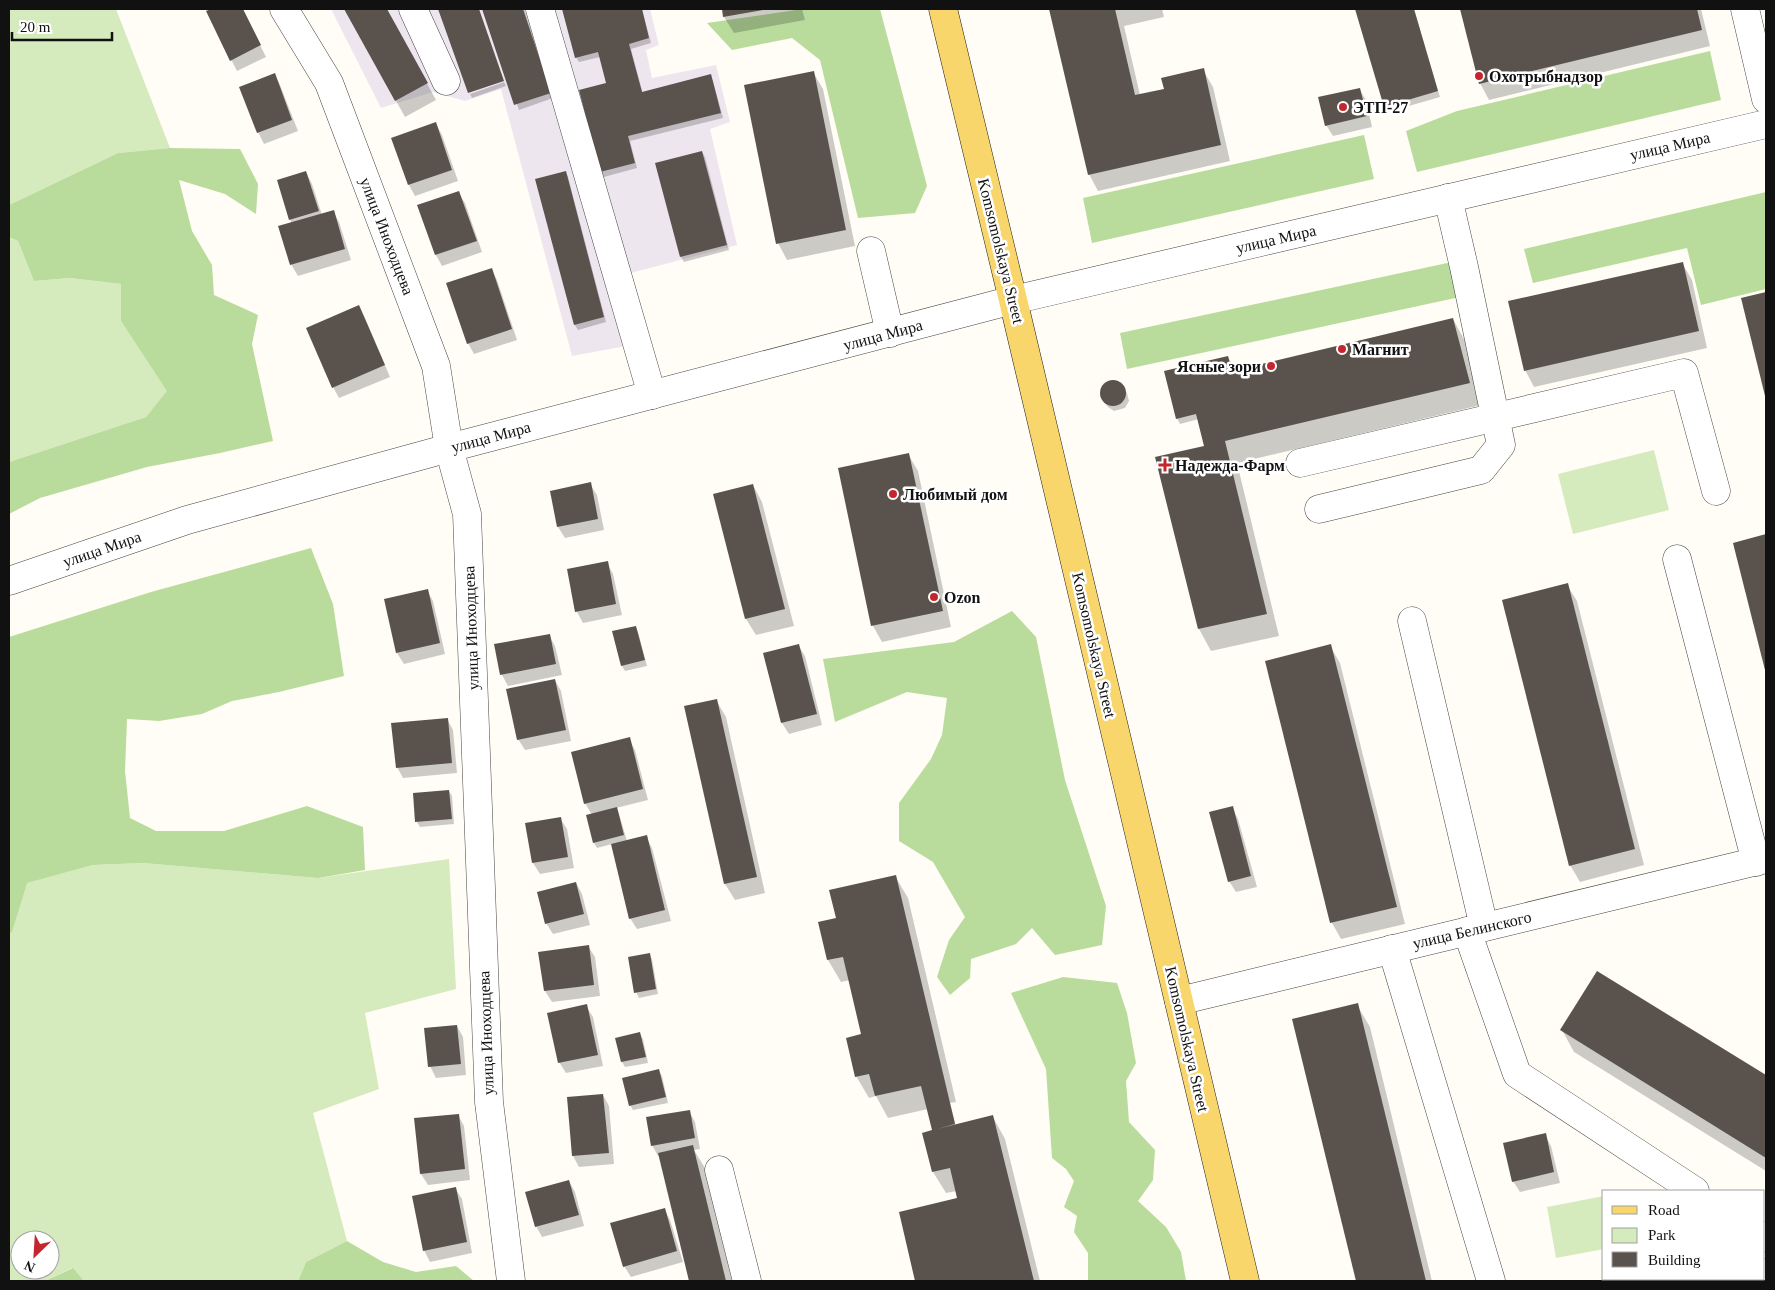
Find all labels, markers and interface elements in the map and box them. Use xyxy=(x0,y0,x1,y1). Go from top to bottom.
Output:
scale bar xyxy=(12,10,112,42)
text: 20 m xyxy=(20,19,51,35)
place label: Охотрыбнадзор xyxy=(1489,68,1603,86)
marker: Охотрыбнадзор xyxy=(1473,70,1485,82)
place label: ЭТП-27 xyxy=(1353,99,1408,116)
marker: ЭТП-27 xyxy=(1337,101,1349,113)
street label: улица Мира xyxy=(1628,129,1712,164)
street label: улица Иноходцева xyxy=(356,175,417,297)
street label: Komsomolskaya Street xyxy=(974,177,1027,326)
street label: улица Мира xyxy=(1234,222,1318,257)
street label: улица Мира xyxy=(841,316,925,355)
place label: Магнит xyxy=(1352,341,1409,358)
marker: Магнит xyxy=(1336,343,1348,355)
place label: Ясные зори xyxy=(1177,358,1261,376)
marker: Ясные зори xyxy=(1265,360,1277,372)
street label: улица Мира xyxy=(449,418,533,457)
place label: Надежда-Фарм xyxy=(1175,457,1285,475)
marker: Надежда-Фарм xyxy=(1159,459,1171,471)
place label: Любимый дом xyxy=(903,486,1008,503)
marker: Любимый дом xyxy=(887,488,899,500)
street label: улица Мира xyxy=(61,528,144,571)
street label: улица Иноходцева xyxy=(460,566,483,690)
street label: Komsomolskaya Street xyxy=(1068,571,1119,720)
place label: Ozon xyxy=(944,589,981,606)
marker: Ozon xyxy=(928,591,940,603)
street label: улица Белинского xyxy=(1411,908,1533,953)
street label: Komsomolskaya Street xyxy=(1161,965,1212,1114)
street label: улица Иноходцева xyxy=(475,971,498,1095)
legend xyxy=(1602,1190,1765,1280)
text: Road xyxy=(1648,1202,1680,1218)
text: Park xyxy=(1648,1227,1676,1243)
north arrow xyxy=(10,1230,60,1280)
text: Building xyxy=(1648,1252,1701,1268)
text: N xyxy=(22,1257,37,1275)

